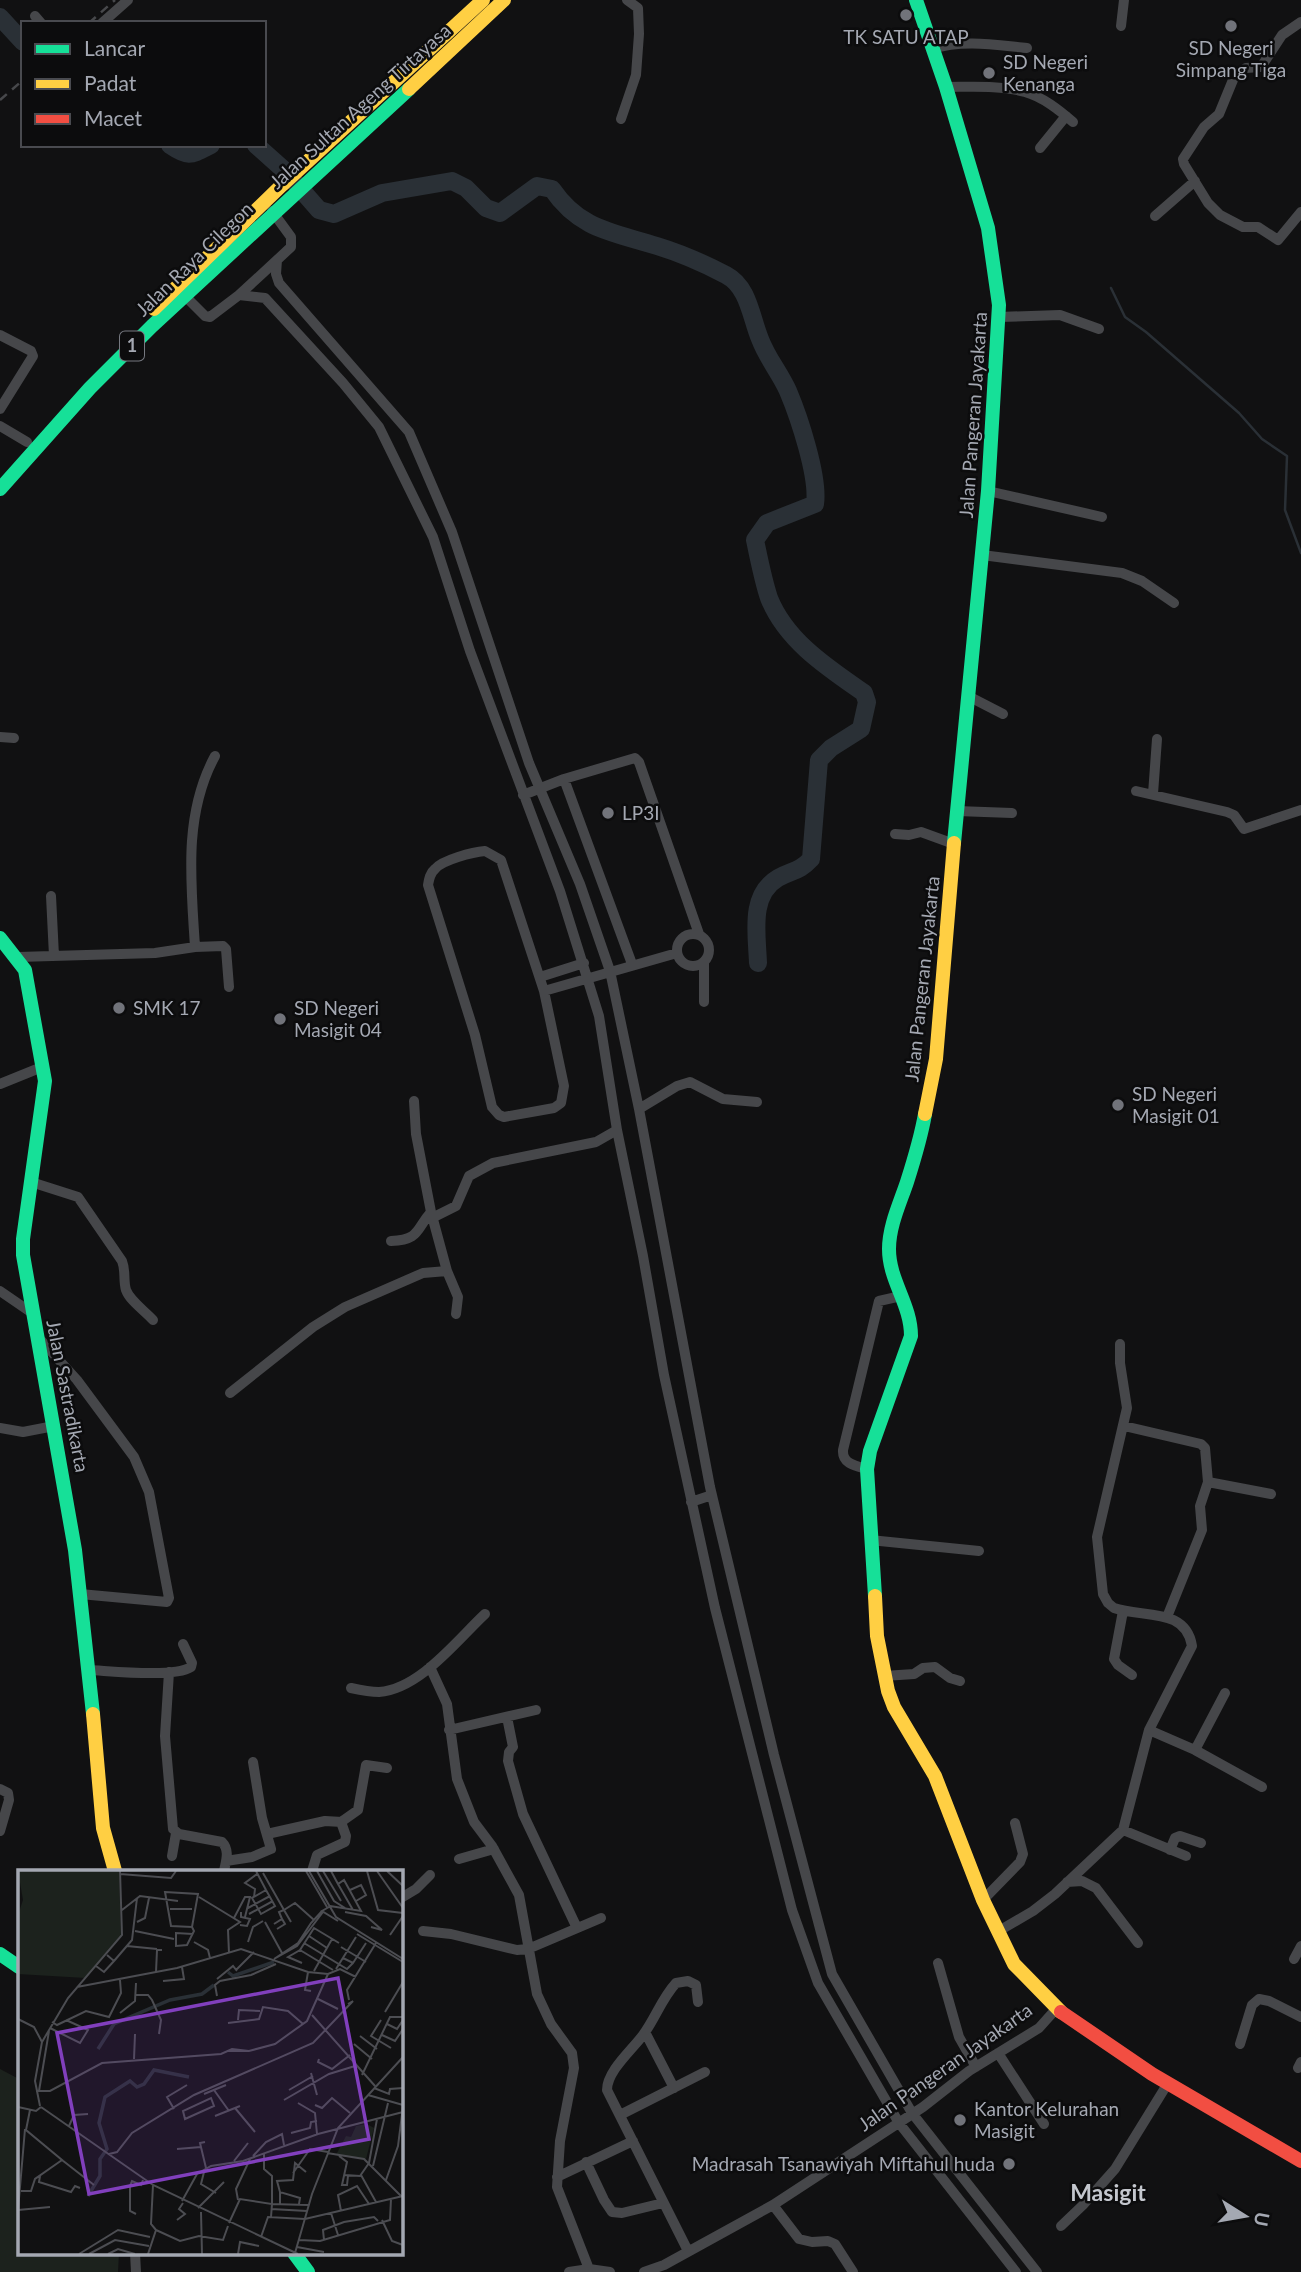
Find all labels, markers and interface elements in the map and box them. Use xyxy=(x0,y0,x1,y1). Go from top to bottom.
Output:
marker: TK SATU ATAP xyxy=(898,7,914,23)
street label: Jalan Sultan Ageng Tirtayasa xyxy=(264,18,455,193)
marker: SD Negeri Simpang Tiga xyxy=(1223,18,1239,34)
legend xyxy=(21,21,266,147)
place label: TK SATU ATAP xyxy=(843,25,969,48)
text: Lancar xyxy=(84,35,145,60)
place label: SD Negeri Simpang Tiga xyxy=(1176,36,1286,81)
place label: SD Negeri Kenanga xyxy=(1003,50,1088,95)
marker: SD Negeri Kenanga xyxy=(981,65,997,81)
text: Padat xyxy=(84,70,137,95)
text: Macet xyxy=(84,105,142,130)
street label: Jalan Raya Cilegon xyxy=(130,197,257,320)
street label: Jalan Pangeran Jayakarta xyxy=(954,311,991,519)
road number: 1 xyxy=(120,332,144,360)
place label: LP3I xyxy=(622,801,660,824)
marker: LP3I xyxy=(600,805,616,821)
street label: Jalan Pangeran Jayakarta xyxy=(899,875,944,1083)
place label: SMK 17 xyxy=(133,996,200,1019)
place label: SD Negeri Masigit 04 xyxy=(294,996,382,1041)
marker: SMK 17 xyxy=(111,1000,127,1016)
marker: SD Negeri Masigit 04 xyxy=(272,1011,288,1027)
place label: SD Negeri Masigit 01 xyxy=(1132,1082,1220,1127)
marker: SD Negeri Masigit 01 xyxy=(1110,1097,1126,1113)
street label: Jalan Sastradikarta xyxy=(42,1318,95,1474)
inset map xyxy=(18,1870,402,2254)
street label: Jalan Pangeran Jayakarta xyxy=(853,1998,1036,2135)
place label: Kantor Kelurahan Masigit xyxy=(974,2097,1119,2142)
marker: Kantor Kelurahan Masigit xyxy=(952,2112,968,2128)
place label: Madrasah Tsanawiyah Miftahul huda xyxy=(692,2152,995,2175)
marker: Madrasah Tsanawiyah Miftahul huda xyxy=(1001,2156,1017,2172)
district label: Masigit xyxy=(1070,2178,1146,2206)
north arrow xyxy=(1210,2181,1280,2251)
text: U xyxy=(1250,2210,1275,2228)

